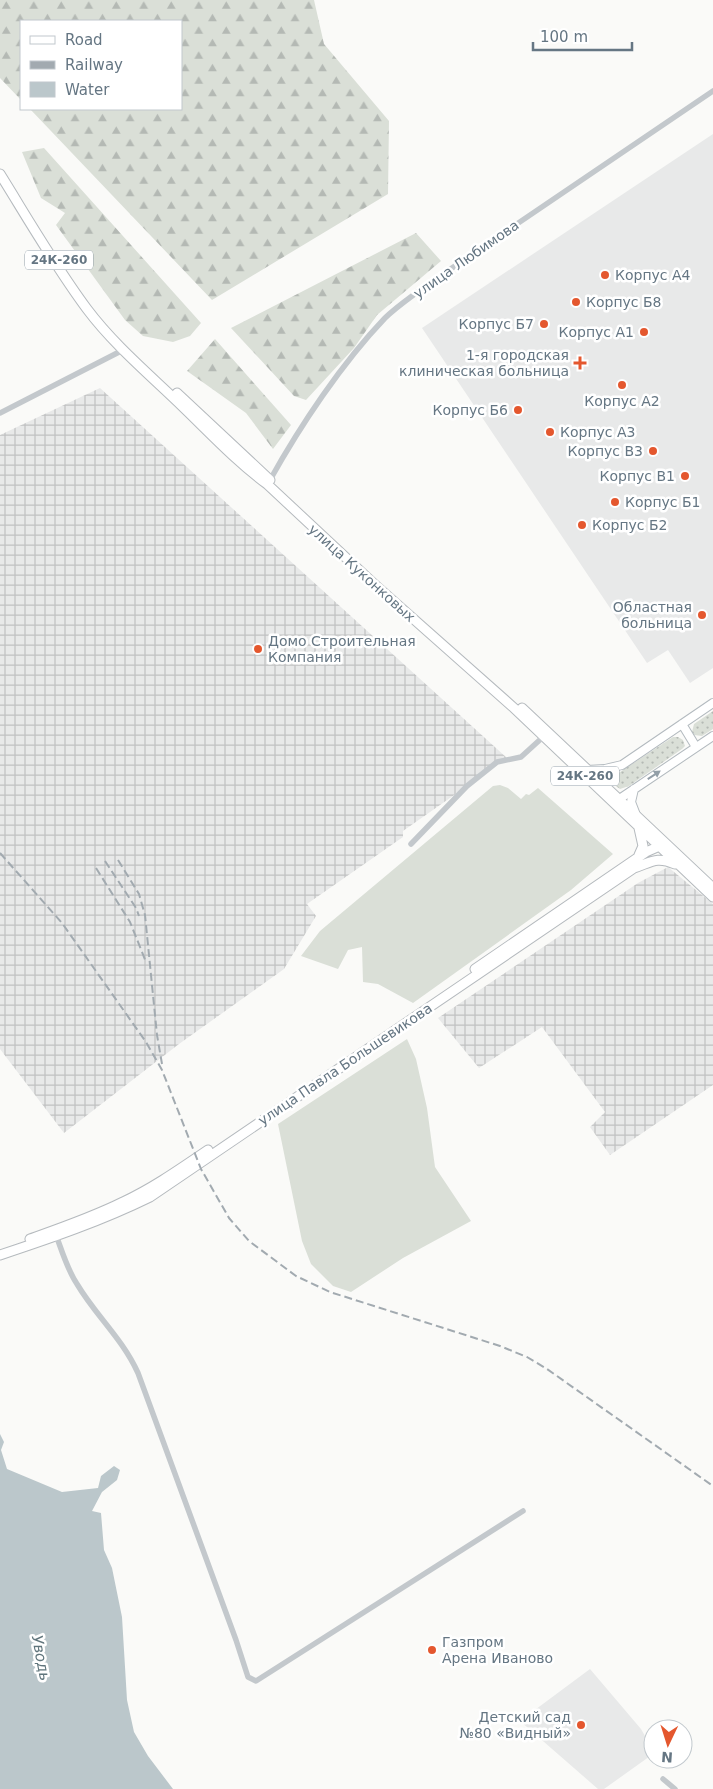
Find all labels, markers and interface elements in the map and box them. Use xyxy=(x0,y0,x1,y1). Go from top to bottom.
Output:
legend xyxy=(20,20,182,110)
scale bar xyxy=(533,20,632,52)
text: 100 m xyxy=(540,28,588,46)
text: Road xyxy=(65,31,103,49)
text: Railway xyxy=(65,56,123,74)
text: Water xyxy=(65,81,110,99)
street label: улица Любимова xyxy=(410,217,522,301)
road number: 24К-260 xyxy=(25,250,93,270)
place label: Корпус А4 xyxy=(615,267,691,283)
marker: Корпус А4 xyxy=(599,269,611,281)
place label: Корпус Б8 xyxy=(586,294,662,310)
marker: Корпус Б8 xyxy=(570,296,582,308)
place label: Корпус Б7 xyxy=(459,316,534,332)
marker: Корпус Б7 xyxy=(538,318,550,330)
place label: Корпус А1 xyxy=(559,324,634,340)
marker: Корпус А1 xyxy=(638,326,650,338)
place label: 1-я городская клиническая больница xyxy=(399,347,569,379)
marker: 1-я городская клиническая больница xyxy=(573,356,587,370)
marker: Корпус А2 xyxy=(616,379,628,391)
place label: Корпус А2 xyxy=(584,393,660,409)
place label: Корпус Б6 xyxy=(433,402,508,418)
marker: Корпус Б6 xyxy=(512,404,524,416)
place label: Корпус А3 xyxy=(560,424,635,440)
marker: Корпус А3 xyxy=(544,426,556,438)
place label: Корпус В3 xyxy=(568,443,643,459)
marker: Корпус В3 xyxy=(647,445,659,457)
place label: Корпус В1 xyxy=(600,468,675,484)
marker: Корпус В1 xyxy=(679,470,691,482)
place label: Корпус Б1 xyxy=(625,494,701,510)
marker: Корпус Б1 xyxy=(609,496,621,508)
place label: Корпус Б2 xyxy=(592,517,668,533)
marker: Корпус Б2 xyxy=(576,519,588,531)
street label: улица Куконковых xyxy=(305,521,419,625)
place label: Областная больница xyxy=(613,599,692,631)
marker: Областная больница xyxy=(696,609,708,621)
place label: Домо Строительная Компания xyxy=(268,633,416,665)
marker: Домо Строительная Компания xyxy=(252,643,264,655)
road number: 24К-260 xyxy=(551,766,619,786)
one-way arrow xyxy=(647,770,660,780)
street label: улица Павла Большевикова xyxy=(255,1000,435,1128)
water label: Уводь xyxy=(28,1634,54,1682)
place label: Газпром Арена Иваново xyxy=(442,1634,553,1666)
marker: Газпром Арена Иваново xyxy=(426,1644,438,1656)
place label: Детский сад №80 «Видный» xyxy=(459,1709,571,1741)
marker: Детский сад №80 «Видный» xyxy=(575,1719,587,1731)
north arrow xyxy=(643,1719,693,1769)
text: N xyxy=(661,1749,673,1765)

